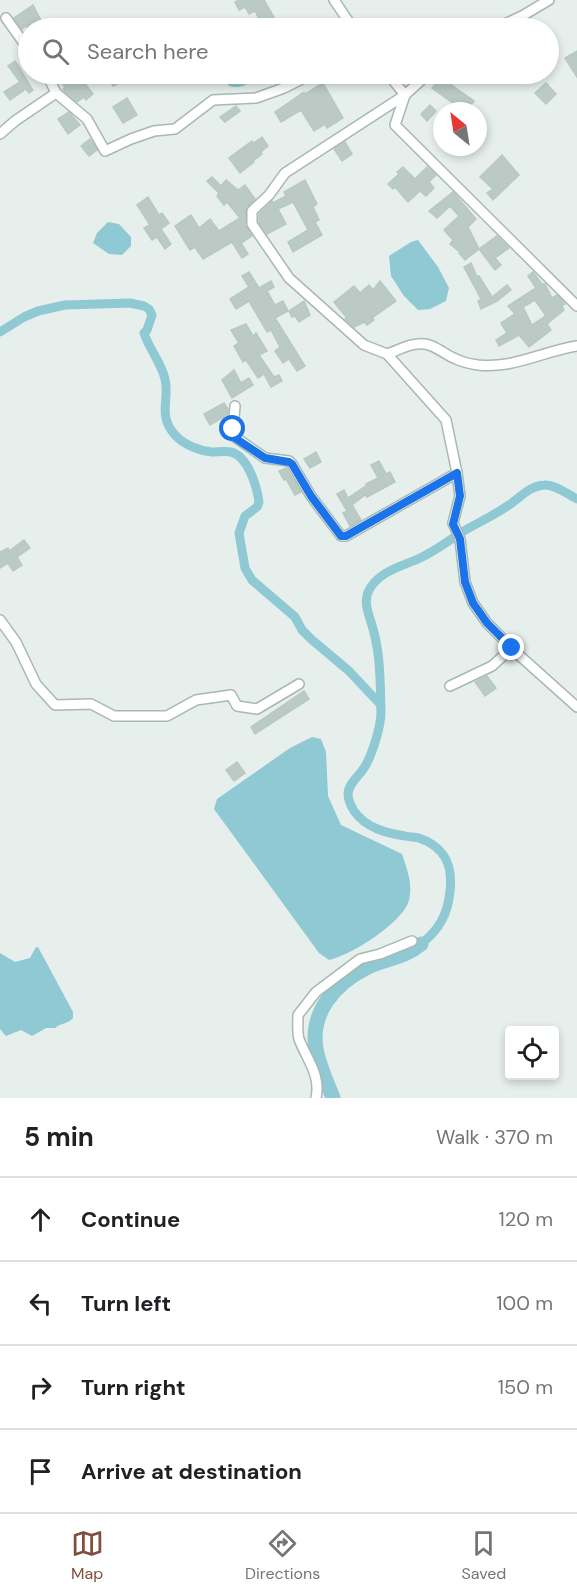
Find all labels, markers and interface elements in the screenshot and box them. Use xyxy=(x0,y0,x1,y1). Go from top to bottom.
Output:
search box xyxy=(18,18,559,84)
icon: search xyxy=(39,35,72,68)
text: Search here xyxy=(87,37,208,66)
north arrow xyxy=(433,102,487,156)
route start xyxy=(219,415,245,441)
route end xyxy=(498,634,524,660)
map controls xyxy=(505,1026,559,1080)
button: locate xyxy=(505,1026,559,1080)
text: 5 min xyxy=(24,1120,94,1154)
text: Walk · 370 m xyxy=(436,1124,553,1150)
icon: ahead xyxy=(24,1203,57,1236)
text: Continue xyxy=(81,1205,180,1234)
text: 120 m xyxy=(499,1206,553,1232)
icon: left xyxy=(24,1287,57,1320)
text: Turn left xyxy=(81,1289,171,1318)
text: 100 m xyxy=(496,1290,553,1316)
icon: right xyxy=(24,1371,57,1404)
text: Turn right xyxy=(81,1373,186,1402)
text: 150 m xyxy=(498,1374,553,1400)
icon: arrive xyxy=(24,1455,57,1488)
text: Arrive at destination xyxy=(81,1457,302,1486)
tab: Map xyxy=(71,1527,104,1584)
tab: Directions xyxy=(245,1527,320,1584)
tab: Saved xyxy=(462,1527,506,1584)

